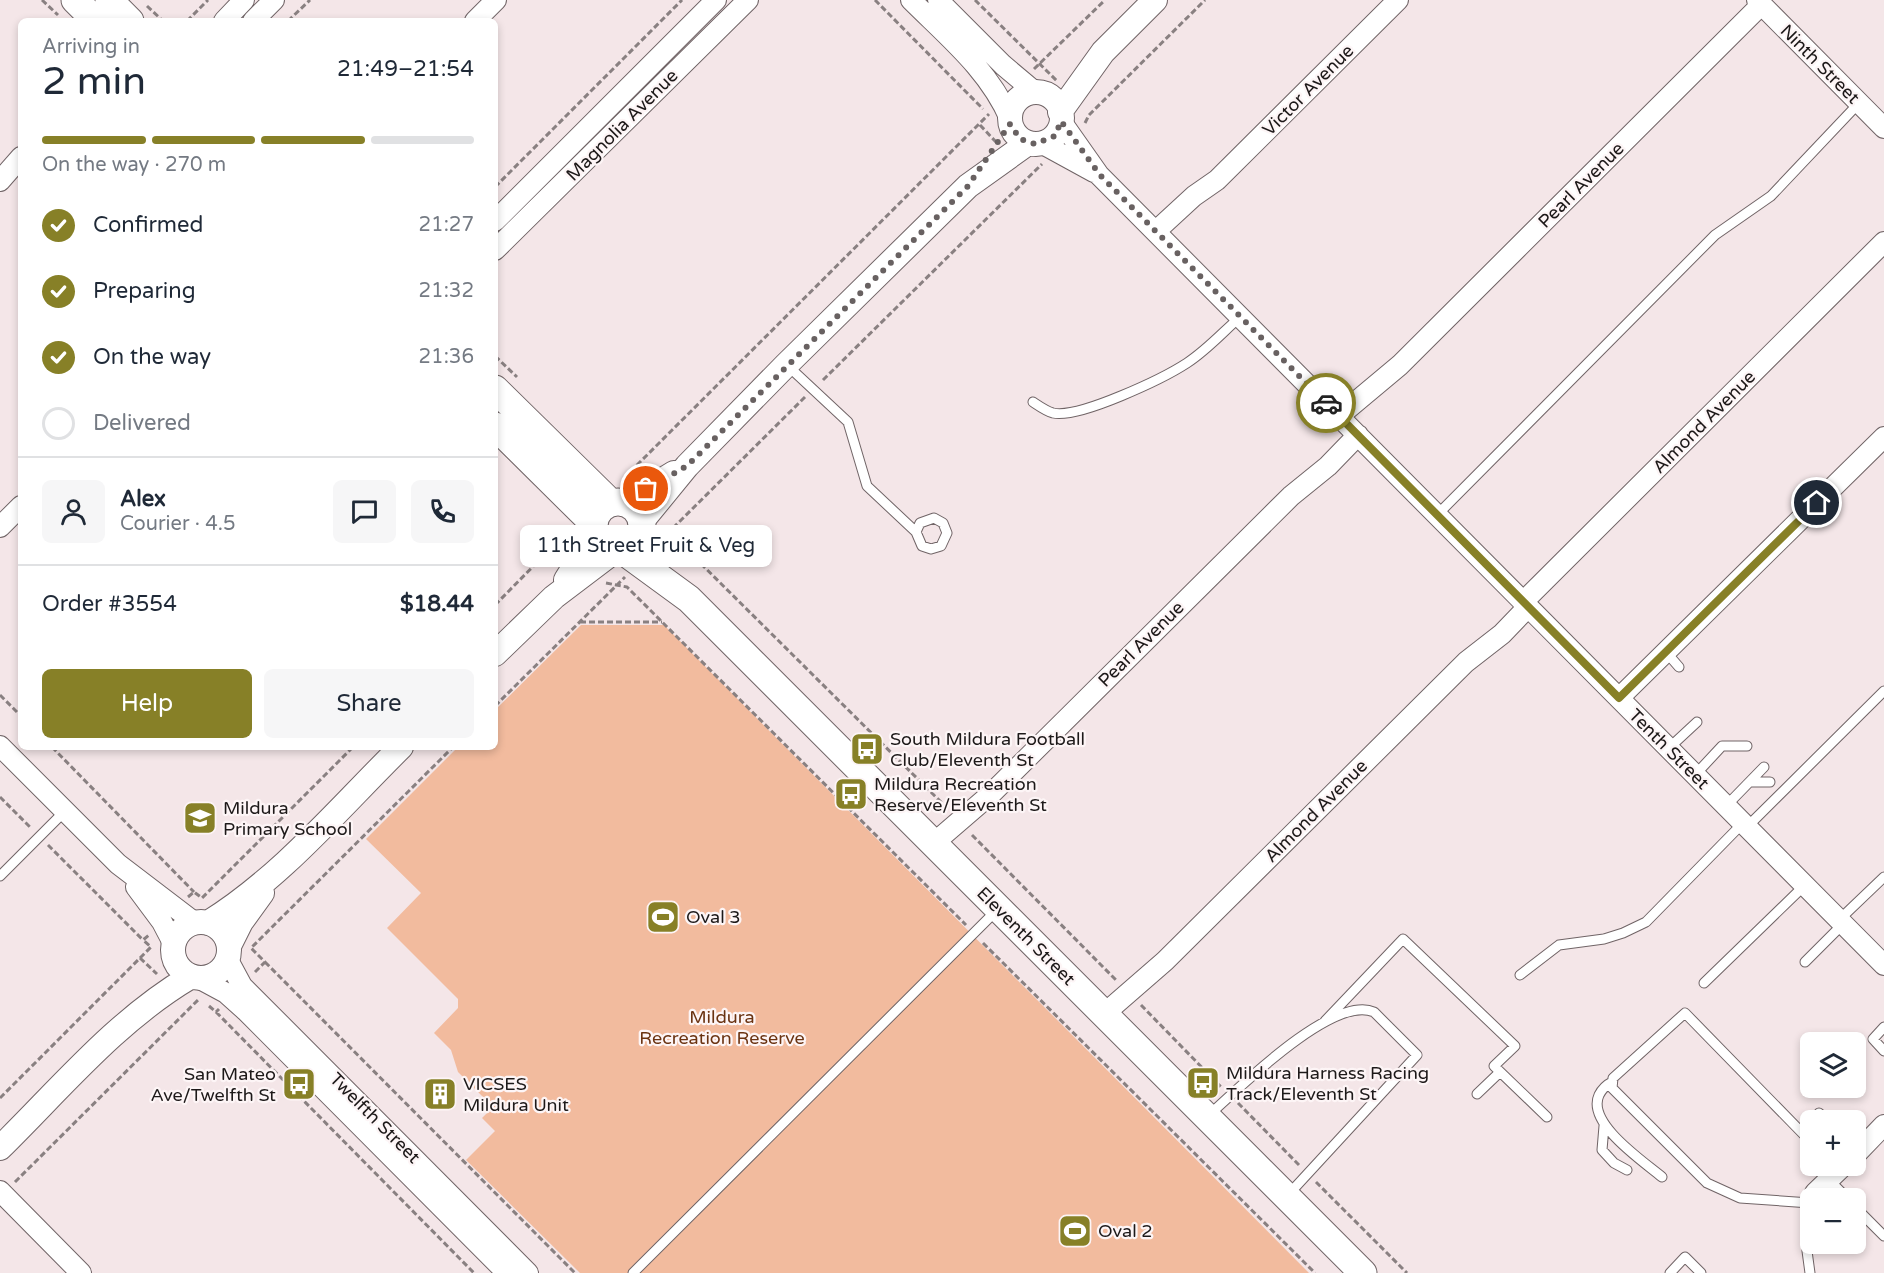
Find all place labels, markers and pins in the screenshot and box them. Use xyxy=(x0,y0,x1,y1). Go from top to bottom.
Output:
pin xyxy=(620,463,671,514)
pin xyxy=(1791,477,1842,528)
callout: 11th Street Fruit & Veg xyxy=(520,525,772,567)
place label: South Mildura Football Club/Eleventh St xyxy=(890,728,1085,771)
bus stop icon: South Mildura Football Club/Eleventh St xyxy=(849,731,885,767)
place label: Mildura Recreation Reserve/Eleventh St xyxy=(874,773,1047,816)
bus stop icon: Mildura Recreation Reserve/Eleventh St xyxy=(833,776,869,812)
place label: Mildura Primary School xyxy=(223,797,352,840)
school or university icon: Mildura Primary School xyxy=(182,800,218,836)
sports icon: Oval 3 xyxy=(645,899,681,935)
place label: Oval 3 xyxy=(686,906,741,928)
place label: Mildura Harness Racing Track/Eleventh St xyxy=(1226,1062,1429,1105)
place label: San Mateo Ave/Twelfth St xyxy=(150,1063,276,1106)
bus stop icon: Mildura Harness Racing Track/Eleventh St xyxy=(1185,1065,1221,1101)
bus stop icon: San Mateo Ave/Twelfth St xyxy=(281,1066,317,1102)
place label: VICSES Mildura Unit xyxy=(463,1073,569,1116)
building icon: VICSES Mildura Unit xyxy=(422,1076,458,1112)
sports icon: Oval 2 xyxy=(1057,1213,1093,1249)
place label: Oval 2 xyxy=(1098,1220,1153,1242)

